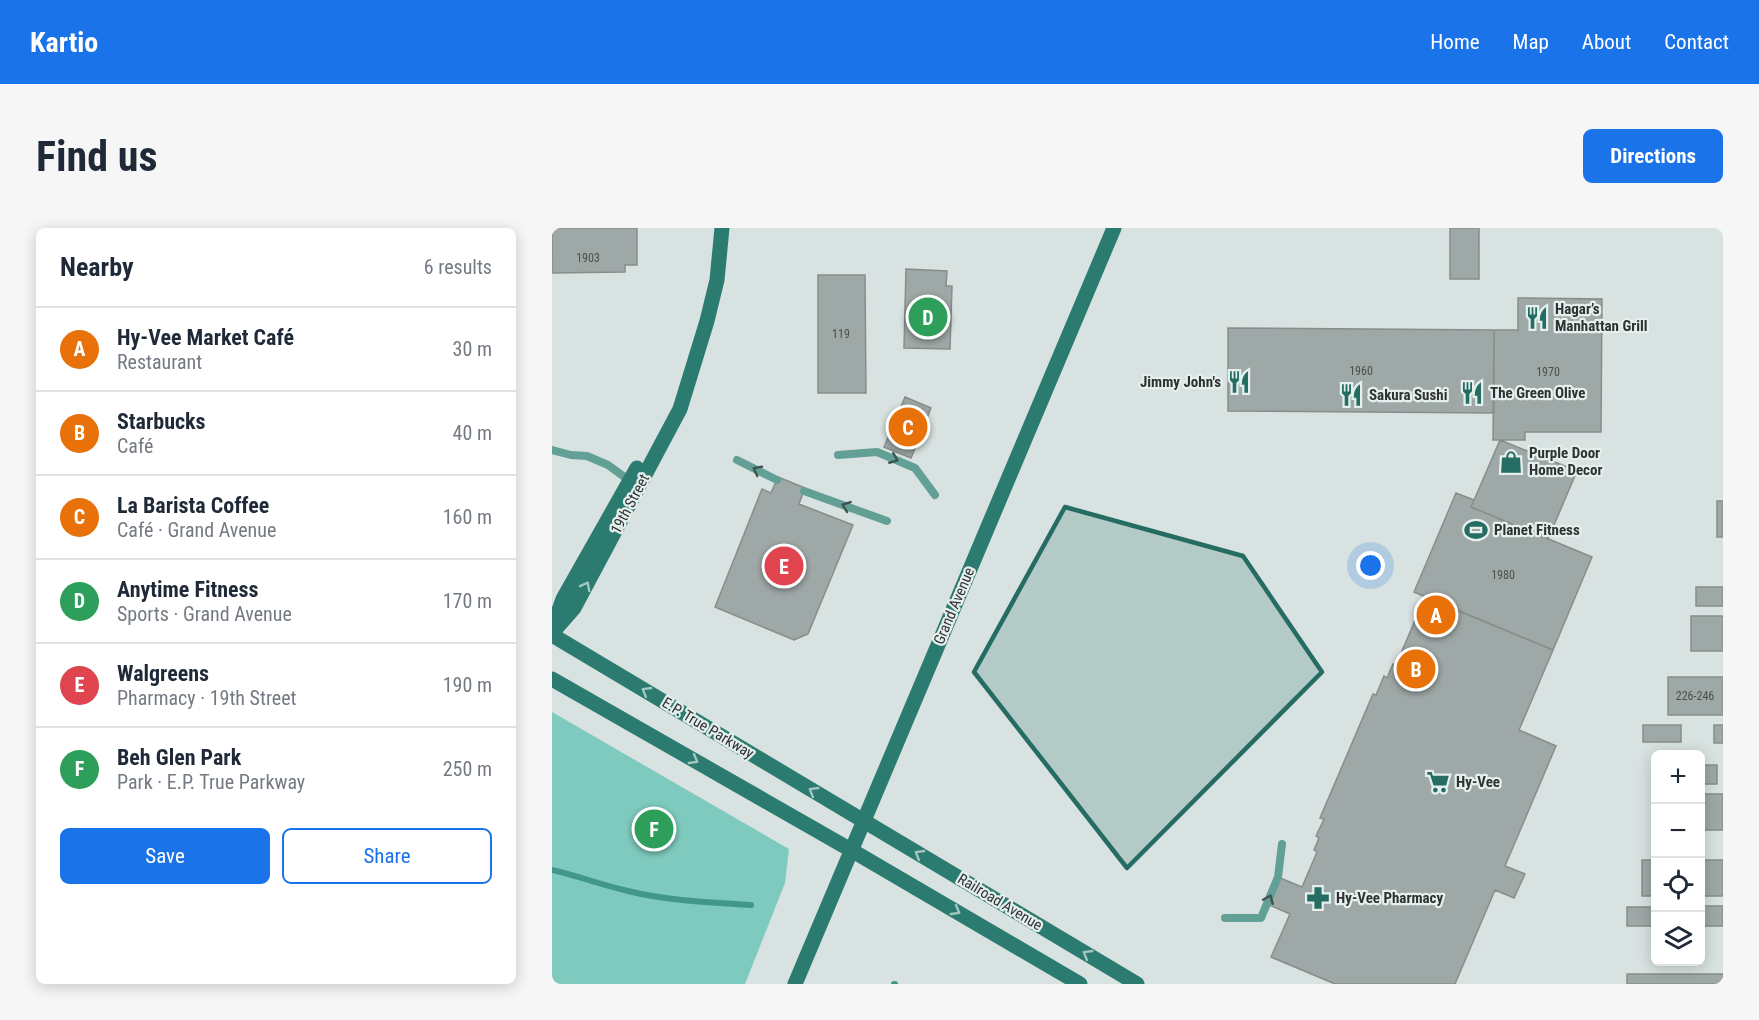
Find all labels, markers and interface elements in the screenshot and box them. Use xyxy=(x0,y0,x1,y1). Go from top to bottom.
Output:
text: Kartio xyxy=(30,26,98,59)
text: Home xyxy=(1430,30,1480,54)
text: Map xyxy=(1513,30,1549,54)
text: About xyxy=(1582,30,1631,54)
text: Contact xyxy=(1664,30,1729,54)
button: Directions xyxy=(1583,129,1723,183)
text: Find us xyxy=(36,132,157,181)
house number: 1903 xyxy=(576,251,600,265)
text: Nearby xyxy=(60,252,134,282)
text: 6 results xyxy=(424,255,492,279)
pin: D xyxy=(908,294,947,340)
place label: Hagar’s Manhattan Grill xyxy=(1555,300,1647,335)
restaurant icon: Hagar’s Manhattan Grill xyxy=(1524,305,1550,331)
text: Hy-Vee Market Café xyxy=(117,325,294,350)
house number: 119 xyxy=(832,327,850,341)
text: A xyxy=(74,337,85,361)
text: 30 m xyxy=(453,337,492,361)
text: Restaurant xyxy=(117,350,202,374)
house number: 1960 xyxy=(1349,364,1373,378)
house number: 1970 xyxy=(1536,365,1560,379)
restaurant icon: Jimmy John's xyxy=(1226,369,1252,395)
place label: Jimmy John's xyxy=(1140,373,1221,391)
restaurant icon: The Green Olive xyxy=(1459,380,1485,406)
restaurant icon: Sakura Sushi xyxy=(1338,382,1364,408)
place label: The Green Olive xyxy=(1490,384,1585,402)
place label: Sakura Sushi xyxy=(1369,386,1447,404)
pin: C xyxy=(888,404,928,450)
text: Starbucks xyxy=(117,409,206,434)
text: B xyxy=(74,421,85,445)
text: 40 m xyxy=(453,421,492,445)
text: Café xyxy=(117,434,153,458)
place label: Purple Door Home Decor xyxy=(1529,444,1602,479)
shop icon: Purple Door Home Decor xyxy=(1498,449,1524,475)
one-way arrow xyxy=(888,452,899,464)
one-way arrow xyxy=(753,466,763,477)
street label: 19th Street xyxy=(607,471,653,537)
text: La Barista Coffee xyxy=(117,493,269,518)
one-way arrow xyxy=(841,501,852,513)
text: C xyxy=(74,505,85,529)
text: 160 m xyxy=(443,505,492,529)
sports icon: Planet Fitness xyxy=(1463,517,1489,543)
text: Café · Grand Avenue xyxy=(117,518,276,542)
place label: Planet Fitness xyxy=(1494,521,1580,539)
pin: E xyxy=(764,544,804,588)
your location xyxy=(1356,551,1385,580)
street label: Grand Avenue xyxy=(930,565,978,647)
house number: 1980 xyxy=(1491,568,1515,582)
text: Anytime Fitness xyxy=(117,577,259,602)
one-way arrow xyxy=(579,582,590,592)
text: D xyxy=(74,589,85,613)
text: 170 m xyxy=(443,589,492,613)
pin: A xyxy=(1416,592,1456,638)
text: Sports · Grand Avenue xyxy=(117,602,292,626)
pin: B xyxy=(1396,646,1436,692)
text: Walgreens xyxy=(117,661,209,686)
text: E xyxy=(75,673,84,697)
text: 190 m xyxy=(443,673,492,697)
text: Pharmacy · 19th Street xyxy=(117,686,296,710)
one-way arrow xyxy=(642,686,652,698)
house number: 226-246 xyxy=(1676,689,1714,703)
street label: E.P. True Parkway xyxy=(659,694,757,762)
text: Beh Glen Park xyxy=(117,745,241,770)
map controls xyxy=(1651,750,1705,966)
button: + xyxy=(1651,750,1705,804)
one-way arrow xyxy=(688,753,698,764)
text: F xyxy=(75,757,84,781)
text: 250 m xyxy=(443,757,492,781)
supermarket icon: Hy-Vee xyxy=(1425,769,1451,795)
text: Park · E.P. True Parkway xyxy=(117,770,305,794)
place label: Hy-Vee xyxy=(1456,773,1500,791)
one-way arrow xyxy=(809,786,819,798)
button: − xyxy=(1651,804,1705,858)
pin: F xyxy=(634,806,674,852)
button: Save xyxy=(60,828,270,884)
button: Share xyxy=(282,828,492,884)
one-way arrow xyxy=(915,849,925,861)
button: locate xyxy=(1651,858,1705,912)
street label: Railroad Avenue xyxy=(955,870,1045,934)
pharmacy icon: Hy-Vee Pharmacy xyxy=(1305,885,1331,911)
place label: Hy-Vee Pharmacy xyxy=(1336,889,1443,907)
one-way arrow xyxy=(1262,894,1274,905)
one-way arrow xyxy=(950,904,960,916)
button: layers xyxy=(1651,912,1705,966)
one-way arrow xyxy=(1083,949,1093,961)

